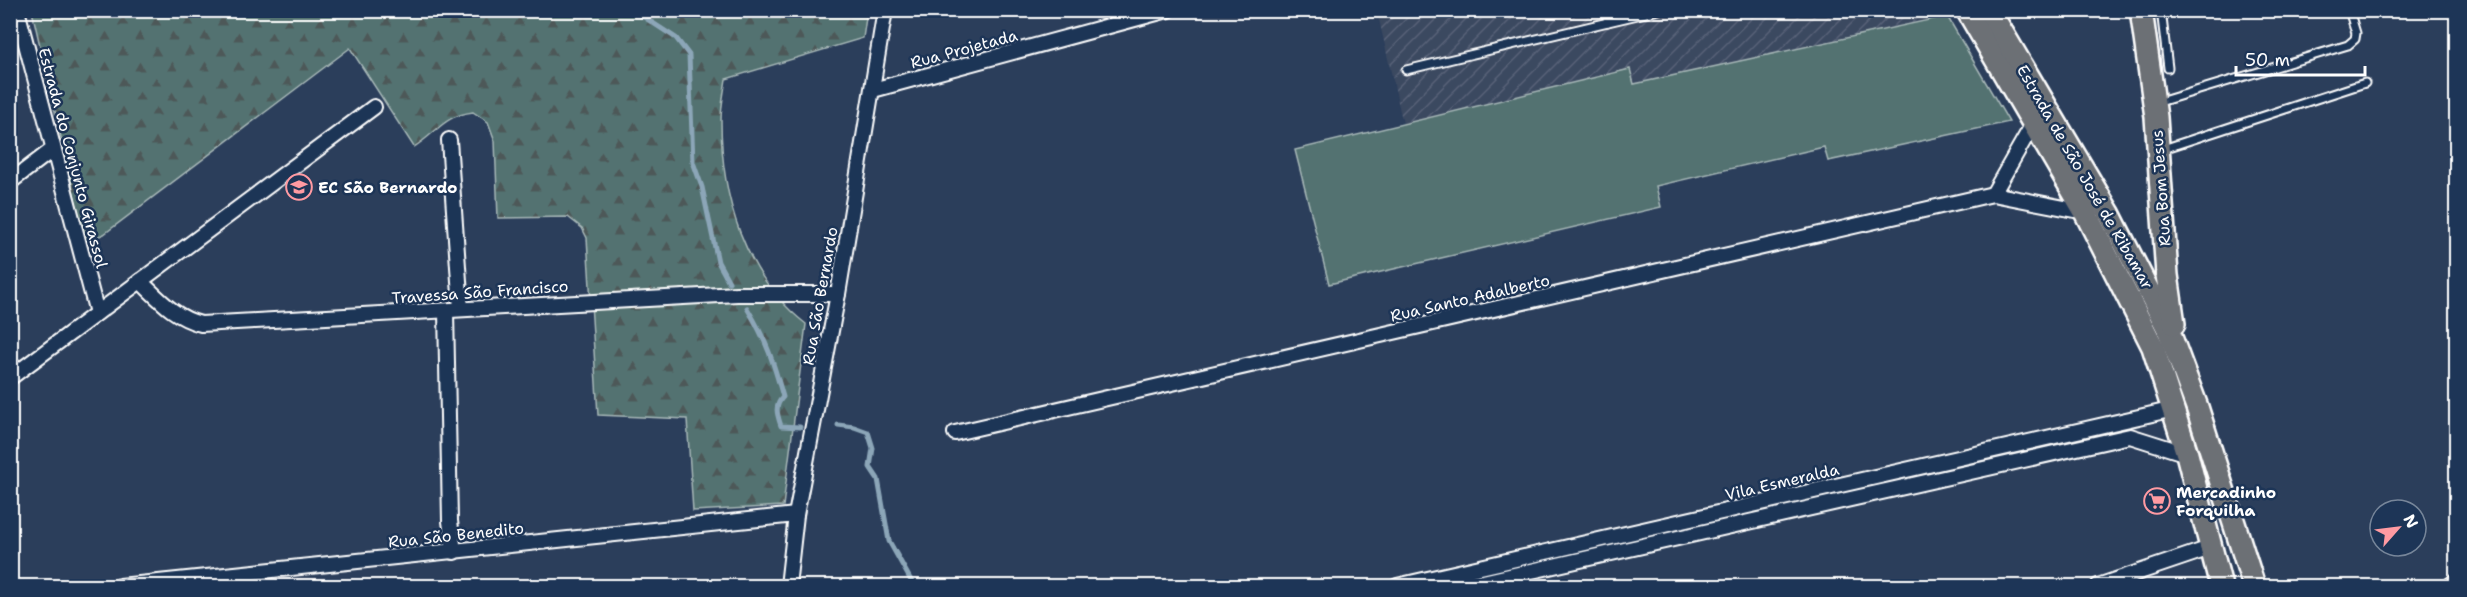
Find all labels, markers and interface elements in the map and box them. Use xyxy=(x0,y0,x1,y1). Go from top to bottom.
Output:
street label: Rua Projetada xyxy=(908,25,1020,73)
scale bar xyxy=(2236,39,2365,77)
street label: Estrada do Conjunto Girassol xyxy=(33,46,113,271)
text: 50 m xyxy=(2245,48,2290,72)
street label: Estrada de São José de Ribamar xyxy=(2012,61,2158,293)
street label: Rua Bom Jesus xyxy=(2146,129,2176,247)
school or university icon: EC São Bernardo xyxy=(284,172,314,202)
place label: EC São Bernardo xyxy=(318,177,458,198)
street label: Rua São Bernardo xyxy=(798,225,842,367)
street label: Rua Santo Adalberto xyxy=(1388,269,1552,327)
street label: Travessa São Francisco xyxy=(391,275,569,309)
street label: Vila Esmeralda xyxy=(1723,459,1841,505)
place label: Mercadinho Forquilha xyxy=(2176,482,2276,521)
supermarket icon: Mercadinho Forquilha xyxy=(2142,486,2172,516)
north arrow xyxy=(2368,498,2428,558)
text: N xyxy=(2399,511,2423,532)
street label: Rua São Benedito xyxy=(387,517,525,553)

